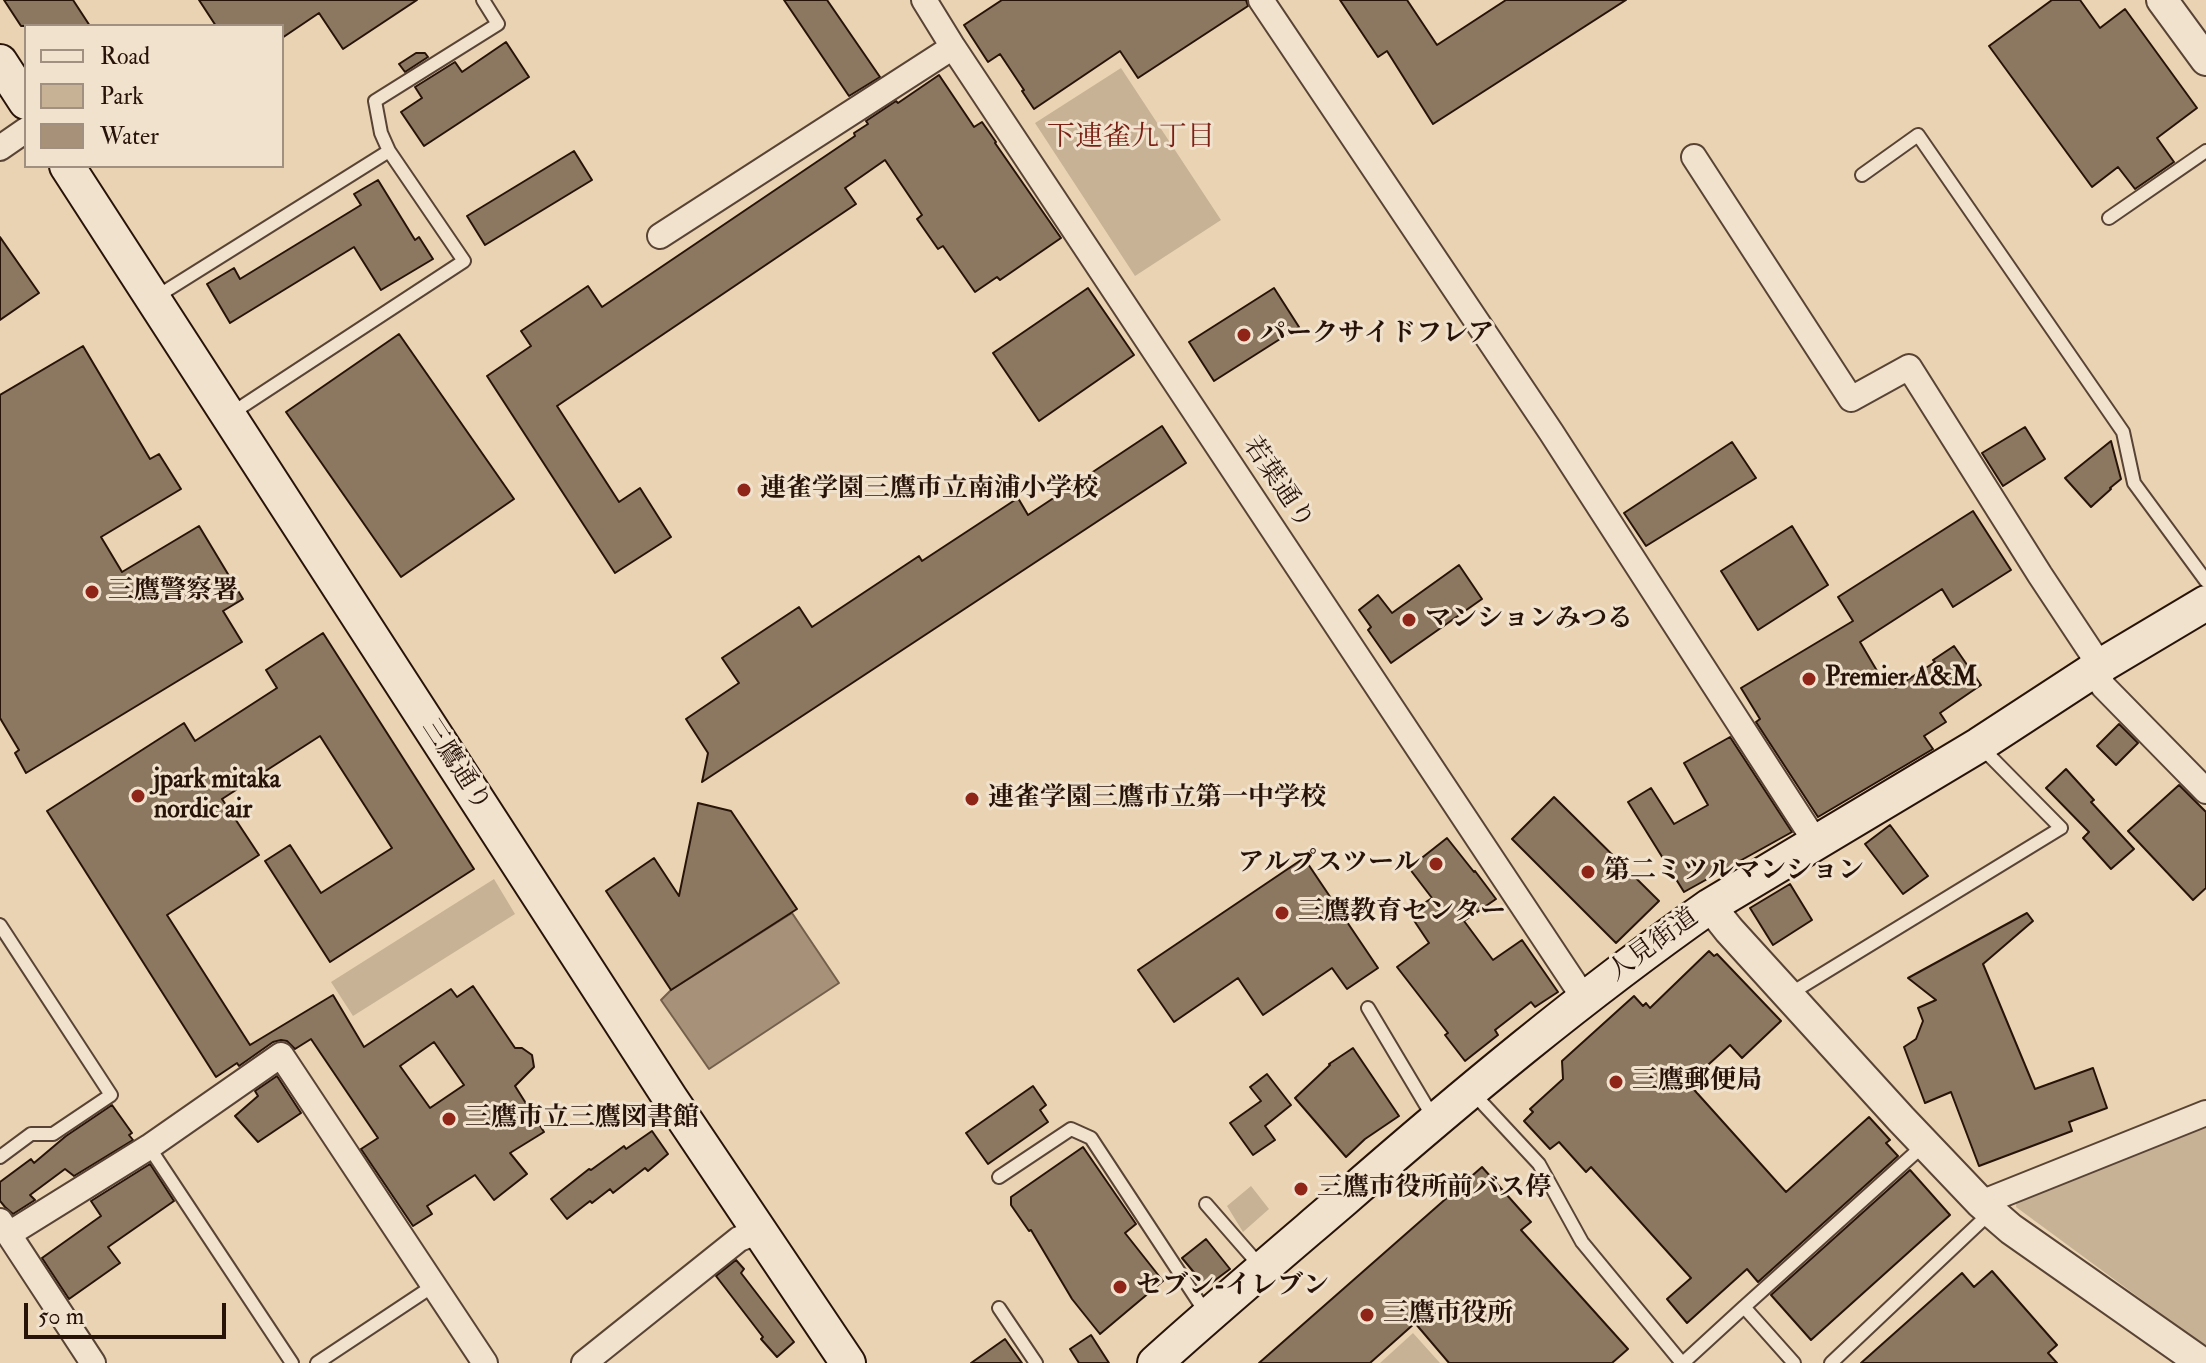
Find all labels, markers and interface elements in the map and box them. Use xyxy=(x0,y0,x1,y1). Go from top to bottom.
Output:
legend xyxy=(24,24,284,168)
text: Road xyxy=(100,41,150,72)
text: Park xyxy=(100,81,144,112)
text: Water xyxy=(100,121,159,152)
district label: 下連雀九丁目 xyxy=(1047,122,1215,156)
place label: パークサイドフレア xyxy=(1260,319,1494,351)
marker: パークサイドフレア xyxy=(1235,326,1253,344)
street label: 若葉通り xyxy=(1235,432,1319,536)
place label: 連雀学園三鷹市立南浦小学校 xyxy=(760,474,1098,506)
marker: 連雀学園三鷹市立南浦小学校 xyxy=(735,481,753,499)
place label: 三鷹警察署 xyxy=(108,576,238,608)
marker: 三鷹警察署 xyxy=(83,583,101,601)
place label: マンションみつる xyxy=(1425,604,1633,636)
marker: マンションみつる xyxy=(1400,611,1418,629)
place label: Premier A&M xyxy=(1825,663,1977,695)
marker: Premier A&M xyxy=(1800,670,1818,688)
street label: 三鷹通り xyxy=(414,714,496,818)
place label: jpark mitaka nordic air xyxy=(154,765,280,826)
place label: 連雀学園三鷹市立第一中学校 xyxy=(988,783,1326,815)
marker: jpark mitaka nordic air xyxy=(129,787,147,805)
marker: 連雀学園三鷹市立第一中学校 xyxy=(963,790,981,808)
place label: アルプスツール xyxy=(1238,848,1420,880)
marker: アルプスツール xyxy=(1427,855,1445,873)
place label: 第二ミツルマンション xyxy=(1604,856,1864,888)
marker: 第二ミツルマンション xyxy=(1579,863,1597,881)
place label: 三鷹教育センター xyxy=(1298,897,1506,929)
street label: 人見街道 xyxy=(1603,903,1705,989)
marker: 三鷹教育センター xyxy=(1273,904,1291,922)
place label: 三鷹郵便局 xyxy=(1632,1066,1762,1098)
marker: 三鷹郵便局 xyxy=(1607,1073,1625,1091)
place label: 三鷹市立三鷹図書館 xyxy=(465,1103,699,1135)
marker: 三鷹市立三鷹図書館 xyxy=(440,1110,458,1128)
place label: 三鷹市役所前バス停 xyxy=(1317,1173,1551,1205)
marker: 三鷹市役所前バス停 xyxy=(1292,1180,1310,1198)
place label: セブン-イレブン xyxy=(1136,1271,1329,1303)
marker: セブン-イレブン xyxy=(1111,1278,1129,1296)
scale bar xyxy=(28,1287,230,1337)
place label: 三鷹市役所 xyxy=(1383,1299,1513,1331)
text: 50 m xyxy=(38,1301,84,1332)
marker: 三鷹市役所 xyxy=(1358,1306,1376,1324)

